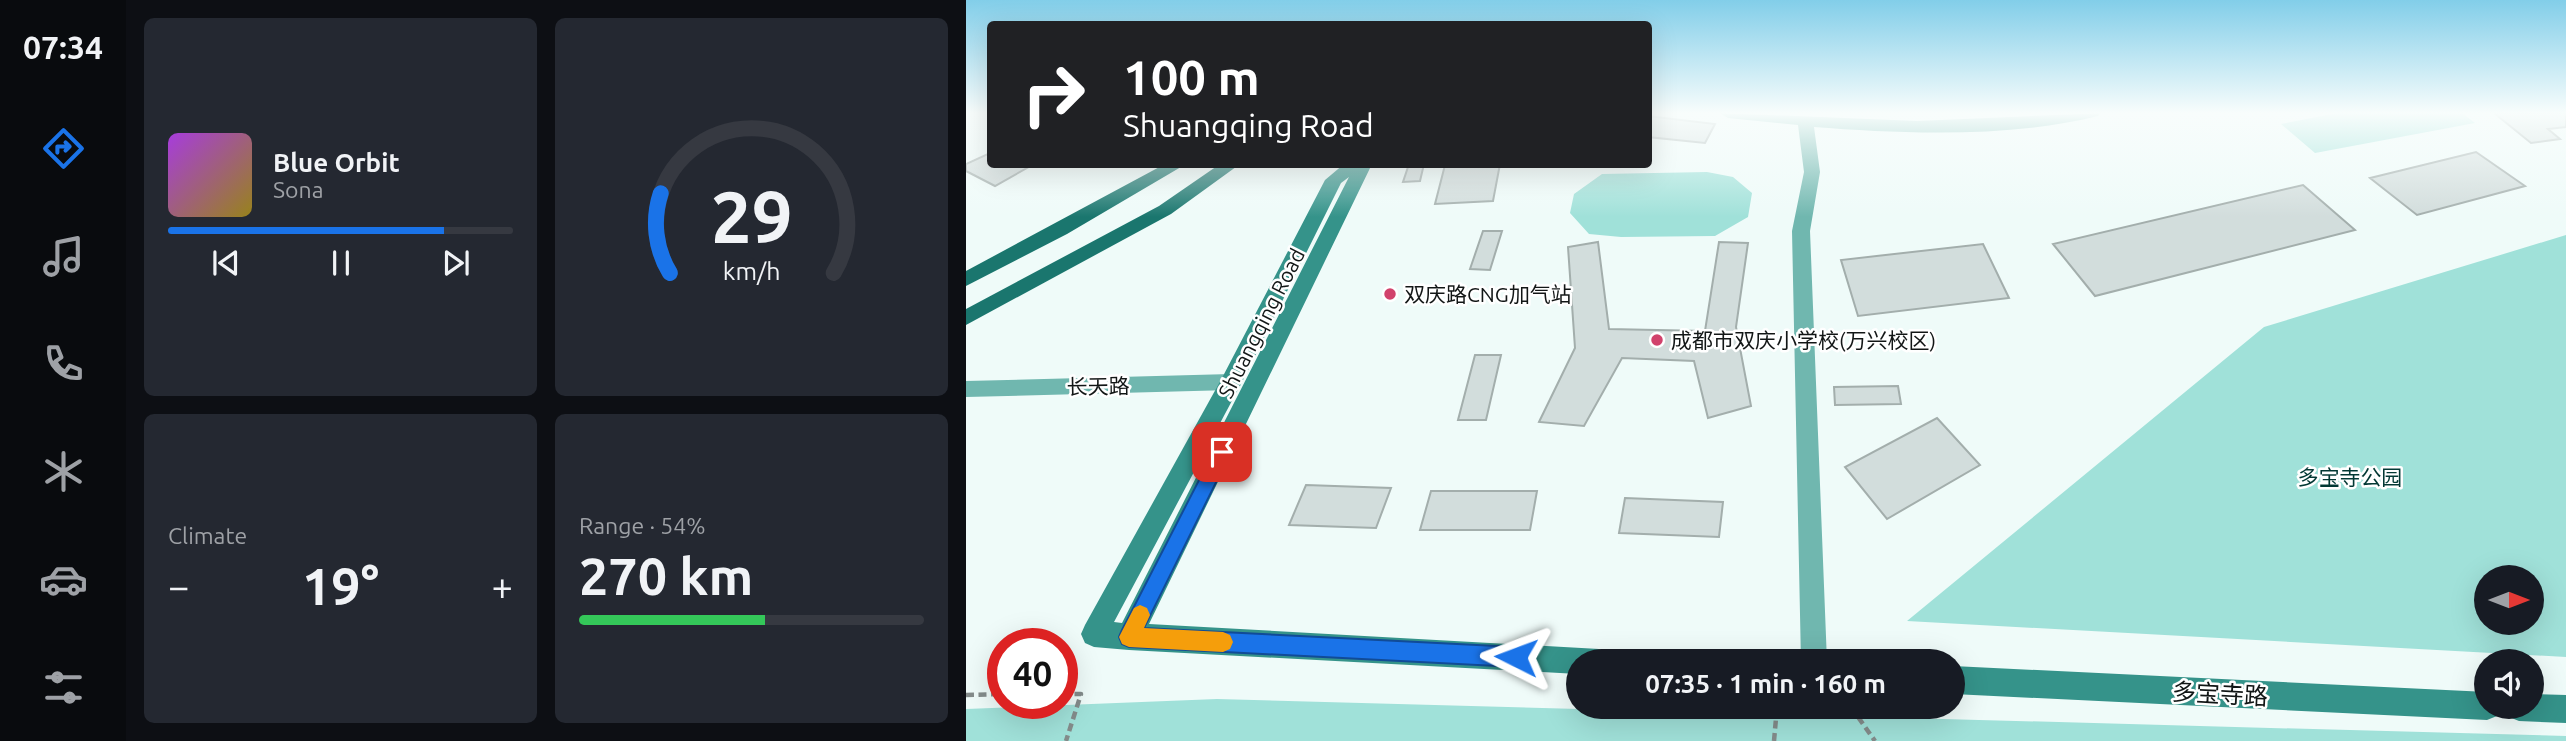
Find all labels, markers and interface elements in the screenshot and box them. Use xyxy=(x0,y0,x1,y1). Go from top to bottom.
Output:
text: 07:34 xyxy=(23,29,103,65)
icon: right xyxy=(1008,49,1099,140)
text: 100 m xyxy=(1123,49,1260,104)
text: Shuangqing Road xyxy=(1123,107,1374,143)
icon: directions xyxy=(39,124,88,173)
text: Blue Orbit xyxy=(273,148,400,177)
text: 29 xyxy=(710,176,793,258)
text: Sona xyxy=(273,177,323,202)
icon: music xyxy=(39,232,88,281)
icon: previous xyxy=(207,244,245,282)
icon: pause xyxy=(322,244,360,282)
icon: next xyxy=(437,244,475,282)
street label: Shuangqing Road xyxy=(1213,244,1309,402)
text: km/h xyxy=(723,257,780,285)
place label: 双庆路CNG加气站 xyxy=(1404,282,1572,306)
marker: 双庆路CNG加气站 xyxy=(1382,286,1398,302)
place label: 成都市双庆小学校(万兴校区) xyxy=(1671,328,1936,352)
marker: 成都市双庆小学校(万兴校区) xyxy=(1649,332,1665,348)
icon: phone xyxy=(39,339,88,388)
street label: 长天路 xyxy=(1066,373,1130,399)
pin xyxy=(1192,422,1252,482)
icon: arrive xyxy=(1203,433,1241,471)
icon: climate xyxy=(39,447,88,496)
park label: 多宝寺公园 xyxy=(2298,465,2403,489)
text: Range · 54% xyxy=(579,513,706,538)
text: Climate xyxy=(168,523,247,548)
text: 270 km xyxy=(579,547,753,605)
icon: car xyxy=(39,555,88,604)
text: 19° xyxy=(302,557,379,615)
text: − xyxy=(168,565,189,607)
text: + xyxy=(492,565,513,607)
north arrow xyxy=(2474,565,2544,635)
map controls xyxy=(2474,565,2544,719)
position arrow xyxy=(1479,620,1553,694)
speed limit sign: 40 xyxy=(987,628,1078,719)
button: sound xyxy=(2474,649,2544,719)
icon: filters xyxy=(39,663,88,712)
text: 07:35 · 1 min · 160 m xyxy=(1645,669,1886,698)
street label: 多宝寺路 xyxy=(2171,678,2269,710)

